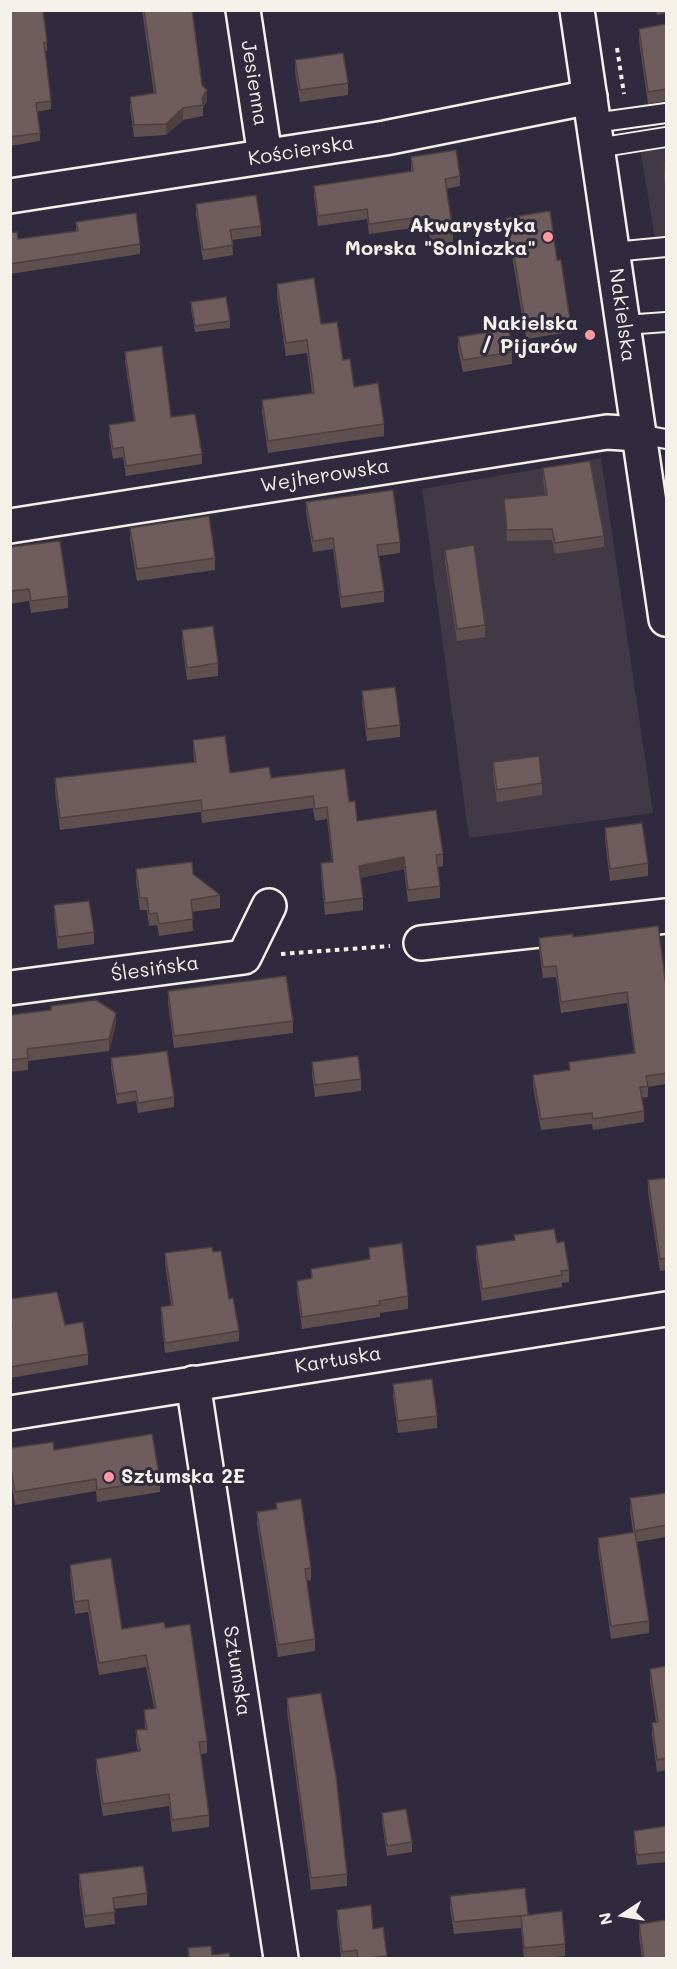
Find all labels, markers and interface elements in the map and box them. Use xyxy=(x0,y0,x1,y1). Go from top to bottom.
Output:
street label: Jesienna xyxy=(235,39,273,127)
street label: Kościerska xyxy=(246,131,356,171)
place label: Akwarystyka Morska "Solniczka" xyxy=(345,214,536,261)
marker: Akwarystyka Morska "Solniczka" xyxy=(541,230,555,244)
street label: Nakielska xyxy=(604,267,640,363)
place label: Nakielska / Pijarów xyxy=(481,312,578,359)
marker: Nakielska / Pijarów xyxy=(583,328,597,342)
street label: Wejherowska xyxy=(259,454,391,498)
street label: Ślesińska xyxy=(110,951,200,987)
street label: Kartuska xyxy=(293,1341,383,1379)
place label: Sztumska 2E xyxy=(121,1465,245,1489)
marker: Sztumska 2E xyxy=(102,1470,116,1484)
street label: Sztumska xyxy=(218,1624,256,1718)
north arrow xyxy=(593,1885,653,1945)
text: N xyxy=(593,1911,616,1927)

